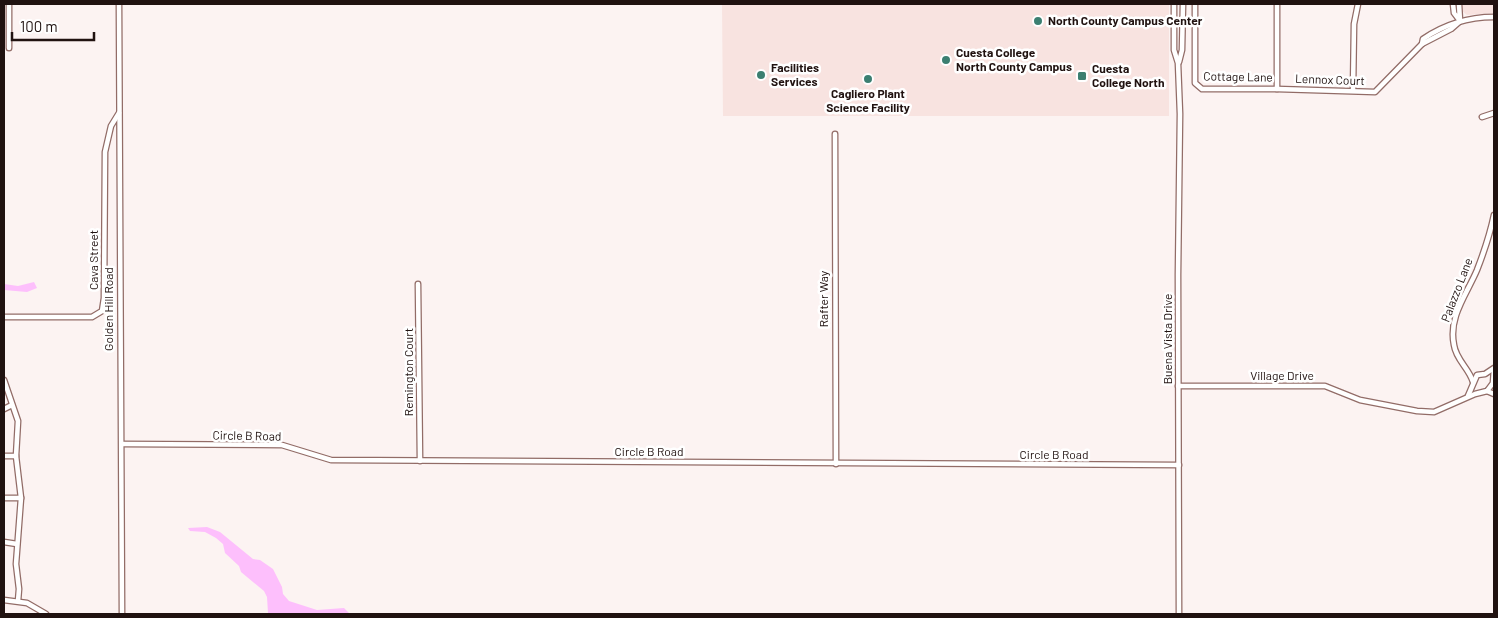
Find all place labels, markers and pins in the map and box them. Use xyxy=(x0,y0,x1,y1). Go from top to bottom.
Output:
place label: North County Campus Center xyxy=(1048,13,1203,27)
marker: North County Campus Center xyxy=(1032,15,1044,27)
place label: Cuesta College North County Campus xyxy=(956,45,1072,73)
marker: Cuesta College North County Campus xyxy=(940,54,952,66)
place label: Facilities Services xyxy=(771,60,819,88)
place label: Cuesta College North xyxy=(1092,61,1164,89)
marker: Facilities Services xyxy=(755,69,767,81)
marker: Cuesta College North xyxy=(1076,70,1088,82)
marker: Cagliero Plant Science Facility xyxy=(862,73,874,85)
place label: Cagliero Plant Science Facility xyxy=(826,86,910,114)

